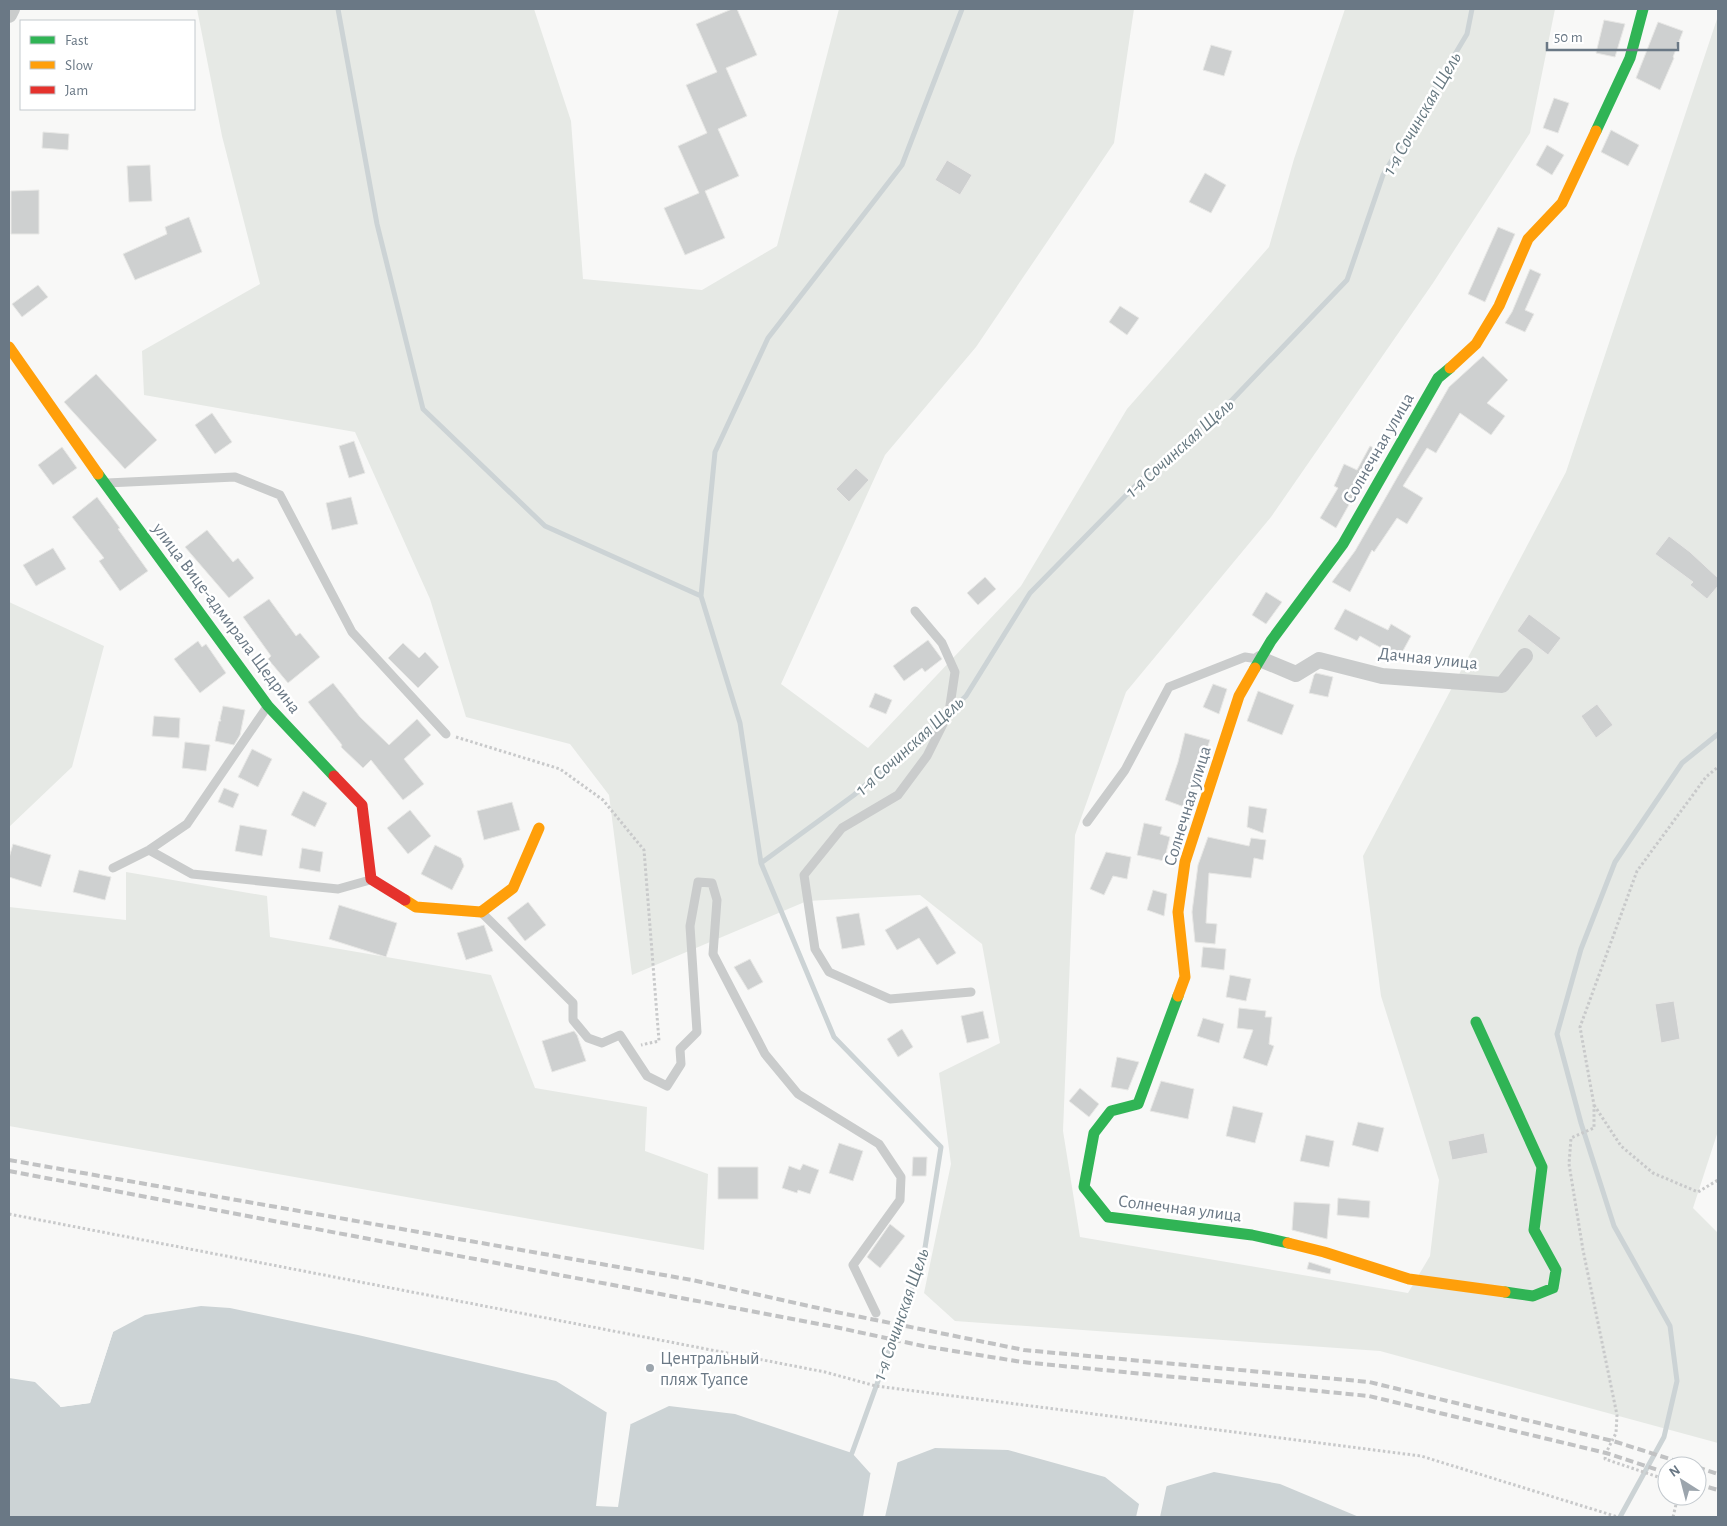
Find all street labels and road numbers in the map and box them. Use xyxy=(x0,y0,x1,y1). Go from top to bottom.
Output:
street label: Солнечная улица xyxy=(1340,390,1418,507)
street label: улица Вице-адмирала Щедрина xyxy=(148,519,304,717)
street label: Дачная улица xyxy=(1377,645,1479,673)
street label: Солнечная улица xyxy=(1161,744,1215,868)
street label: Солнечная улица xyxy=(1117,1192,1243,1226)

